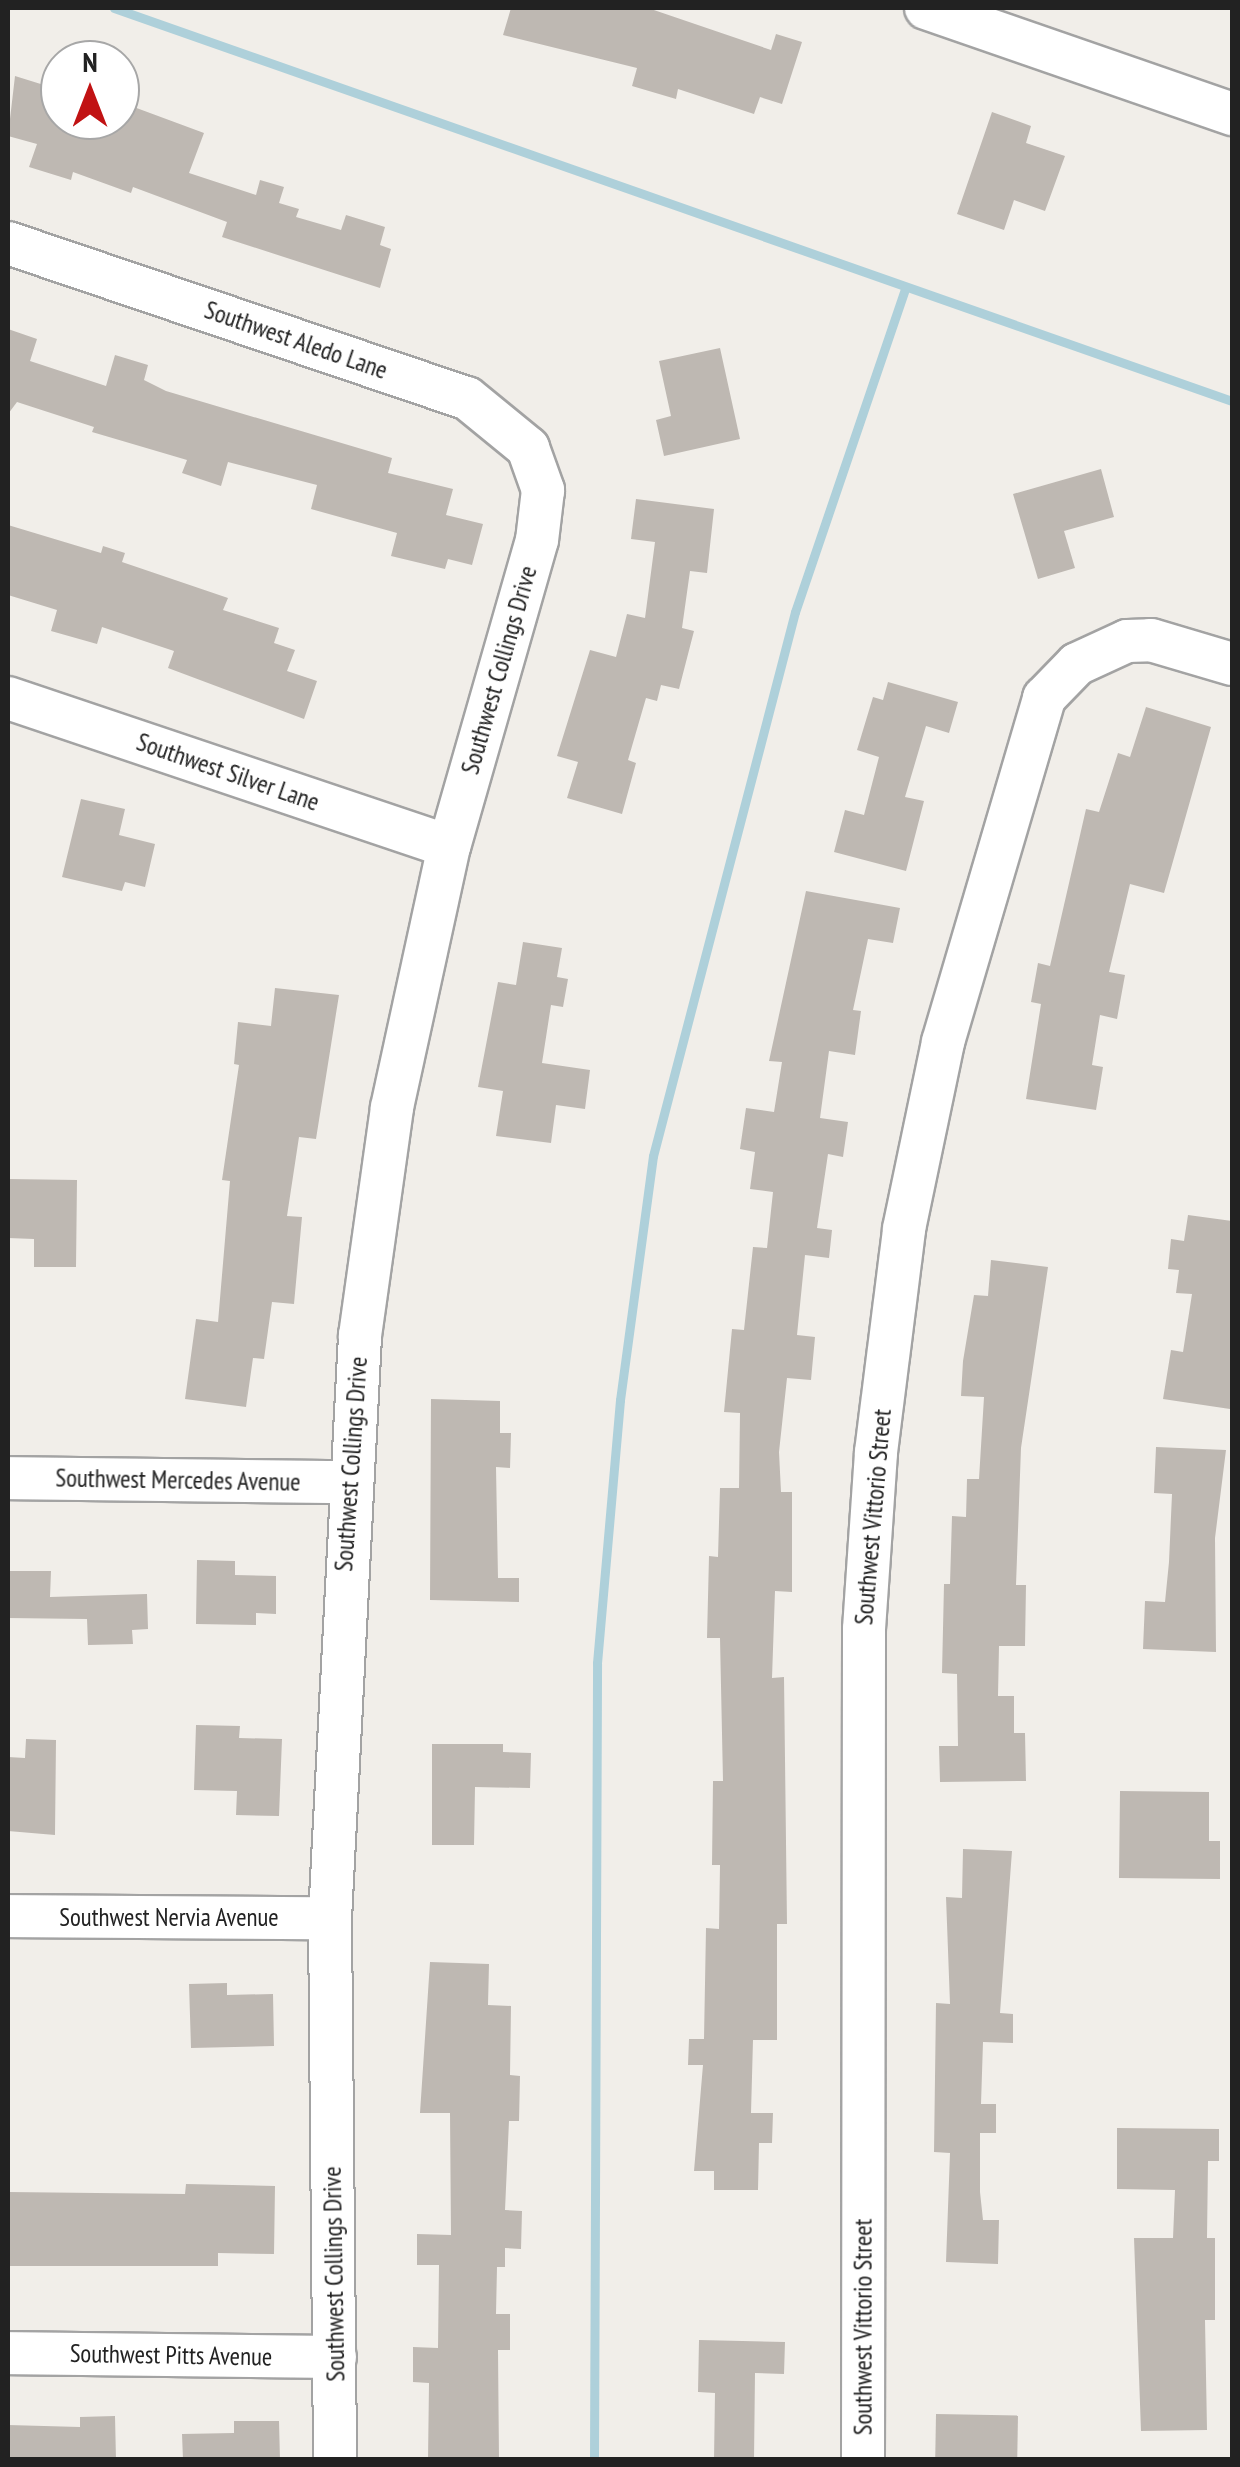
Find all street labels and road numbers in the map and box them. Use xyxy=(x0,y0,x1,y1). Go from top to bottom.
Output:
street label: Southwest Aledo Lane xyxy=(200,295,392,385)
street label: Southwest Collings Drive xyxy=(455,562,543,778)
street label: Southwest Silver Lane xyxy=(133,727,323,817)
street label: Southwest Collings Drive xyxy=(329,1356,373,1572)
street label: Southwest Vittorio Street xyxy=(849,1408,897,1626)
street label: Southwest Mercedes Avenue xyxy=(55,1463,301,1497)
street label: Southwest Nervia Avenue xyxy=(59,1902,279,1932)
street label: Southwest Collings Drive xyxy=(317,2166,351,2382)
street label: Southwest Vittorio Street xyxy=(848,2218,878,2436)
street label: Southwest Pitts Avenue xyxy=(69,2338,273,2372)

